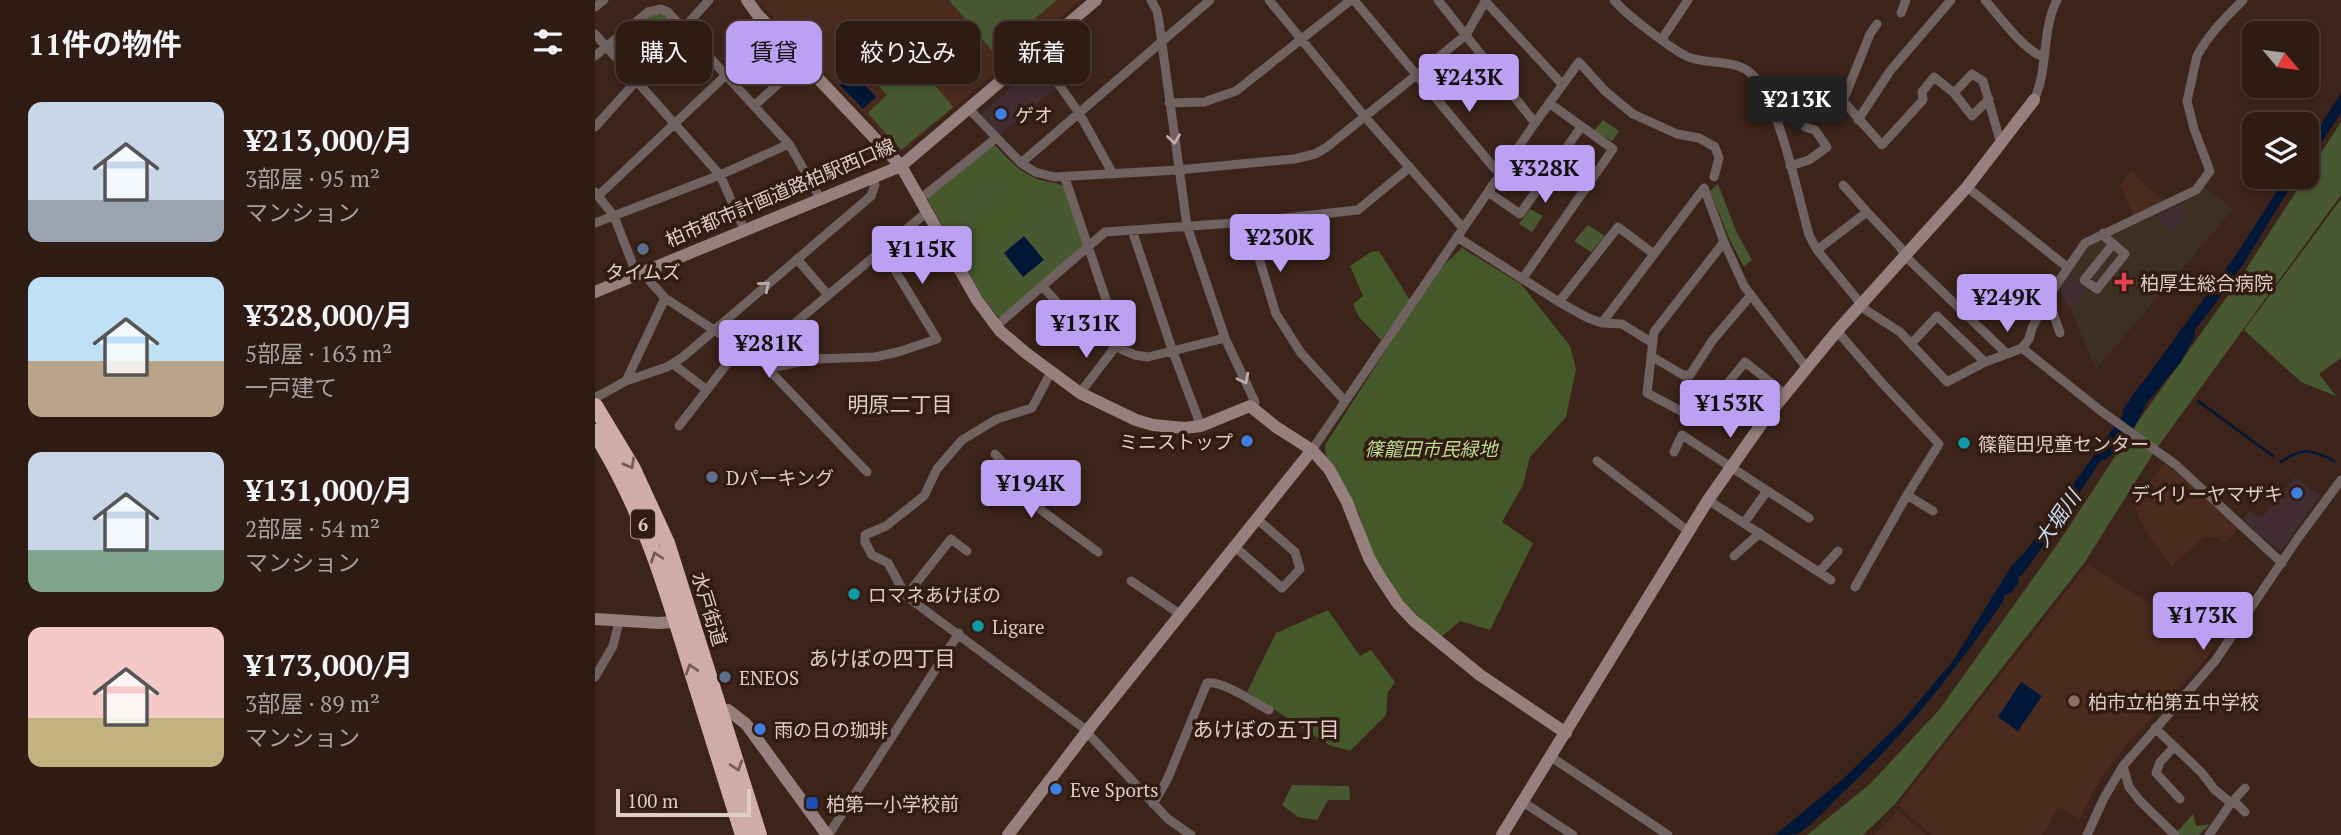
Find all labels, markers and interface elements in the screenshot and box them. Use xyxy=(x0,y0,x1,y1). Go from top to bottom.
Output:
chip: 購入 xyxy=(616,21,712,84)
chip: 賃貸 xyxy=(726,21,822,84)
chip: 絞り込み xyxy=(836,21,980,84)
chip: 新着 xyxy=(994,21,1090,84)
north arrow xyxy=(2242,21,2319,98)
map controls xyxy=(2242,21,2319,189)
icon: filters xyxy=(529,23,567,61)
text: 11件の物件 xyxy=(28,24,182,64)
pin: ¥243K xyxy=(1420,54,1518,114)
text: ¥243K xyxy=(1435,61,1503,92)
pin: ¥213K xyxy=(1748,76,1846,136)
text: ¥213K xyxy=(1763,83,1831,114)
place label: ゲオ xyxy=(1015,102,1053,127)
marker: ゲオ xyxy=(993,106,1009,122)
button: layers xyxy=(2242,112,2319,189)
text: ¥213,000/月 xyxy=(245,120,413,160)
icon: home xyxy=(84,130,168,214)
street label: 柏市都市計画道路柏駅西口線 xyxy=(661,132,899,252)
one-way arrow xyxy=(1166,133,1181,145)
pin: ¥328K xyxy=(1496,146,1594,205)
text: ¥328K xyxy=(1511,152,1579,183)
text: 3部屋 · 95 m² xyxy=(245,163,380,194)
text: マンション xyxy=(245,197,360,228)
pin: ¥230K xyxy=(1231,215,1329,274)
text: ¥230K xyxy=(1246,221,1314,252)
pin: ¥115K xyxy=(873,226,971,286)
text: ¥115K xyxy=(888,233,956,264)
marker: タイムズ xyxy=(635,241,651,257)
place label: タイムズ xyxy=(605,259,681,284)
place label: 柏厚生総合病院 xyxy=(2140,270,2273,295)
marker: 柏厚生総合病院 xyxy=(2114,272,2134,292)
pin: ¥249K xyxy=(1958,274,2056,334)
text: ¥249K xyxy=(1973,281,2041,312)
one-way arrow xyxy=(757,282,770,294)
text: ¥328,000/月 xyxy=(245,295,413,335)
pin: ¥131K xyxy=(1037,300,1135,360)
icon: home xyxy=(84,305,168,389)
text: ¥131K xyxy=(1052,307,1120,338)
pin: ¥281K xyxy=(720,320,818,380)
text: ¥281K xyxy=(735,327,803,358)
text: 5部屋 · 163 m² xyxy=(245,338,392,369)
text: 一戸建て xyxy=(245,372,337,403)
one-way arrow xyxy=(1236,372,1250,385)
pin: ¥153K xyxy=(1681,380,1779,440)
text: ¥153K xyxy=(1696,387,1764,418)
district label: 明原二丁目 xyxy=(848,390,953,418)
place label: ミニストップ xyxy=(1119,429,1233,454)
place label: 篠籠田児童センター xyxy=(1978,431,2149,456)
marker: ミニストップ xyxy=(1239,433,1255,449)
marker: 篠籠田児童センター xyxy=(1956,435,1972,451)
park label: 篠籠田市民緑地 xyxy=(1364,436,1499,461)
one-way arrow xyxy=(622,457,635,469)
pin: ¥194K xyxy=(982,461,1080,520)
place label: Dパーキング xyxy=(726,465,834,490)
text: ¥194K xyxy=(997,467,1065,498)
marker: Dパーキング xyxy=(704,469,720,485)
text: ¥131,000/月 xyxy=(245,470,413,510)
icon: home xyxy=(84,480,168,564)
place label: デイリーヤマザキ xyxy=(2131,481,2283,506)
water label: 大堀川 xyxy=(2027,483,2088,552)
marker: デイリーヤマザキ xyxy=(2289,485,2305,501)
road number: 6 xyxy=(631,510,655,538)
text: 2部屋 · 54 m² xyxy=(245,513,380,544)
text: マンション xyxy=(245,547,360,578)
one-way arrow xyxy=(650,551,664,564)
street label: 水戸街道 xyxy=(687,569,733,649)
place label: ロマネあけぼの xyxy=(868,582,1001,607)
marker: ロマネあけぼの xyxy=(846,586,862,602)
pin: ¥173K xyxy=(2154,592,2252,652)
text: ¥173K xyxy=(2169,599,2237,630)
place label: Ligare xyxy=(992,614,1045,639)
marker: Ligare xyxy=(970,618,986,634)
district label: あけぼの四丁目 xyxy=(809,644,956,672)
text: ¥173,000/月 xyxy=(245,645,413,685)
icon: home xyxy=(84,655,168,739)
one-way arrow xyxy=(685,663,700,675)
place label: ENEOS xyxy=(739,665,799,690)
marker: ENEOS xyxy=(717,669,733,685)
text: 3部屋 · 89 m² xyxy=(245,688,380,719)
place label: 柏市立柏第五中学校 xyxy=(2088,689,2259,714)
marker: 柏市立柏第五中学校 xyxy=(2066,693,2082,709)
district label: あけぼの五丁目 xyxy=(1193,715,1340,743)
place label: 雨の日の珈琲 xyxy=(774,717,888,742)
marker: 雨の日の珈琲 xyxy=(752,721,768,737)
text: マンション xyxy=(245,722,360,753)
one-way arrow xyxy=(728,760,743,772)
place label: Eve Sports xyxy=(1070,777,1159,802)
marker: Eve Sports xyxy=(1048,781,1064,797)
scale bar xyxy=(616,786,751,818)
text: 100 m xyxy=(627,788,678,813)
place label: 柏第一小学校前 xyxy=(826,791,959,816)
marker: 柏第一小学校前 xyxy=(804,795,820,811)

